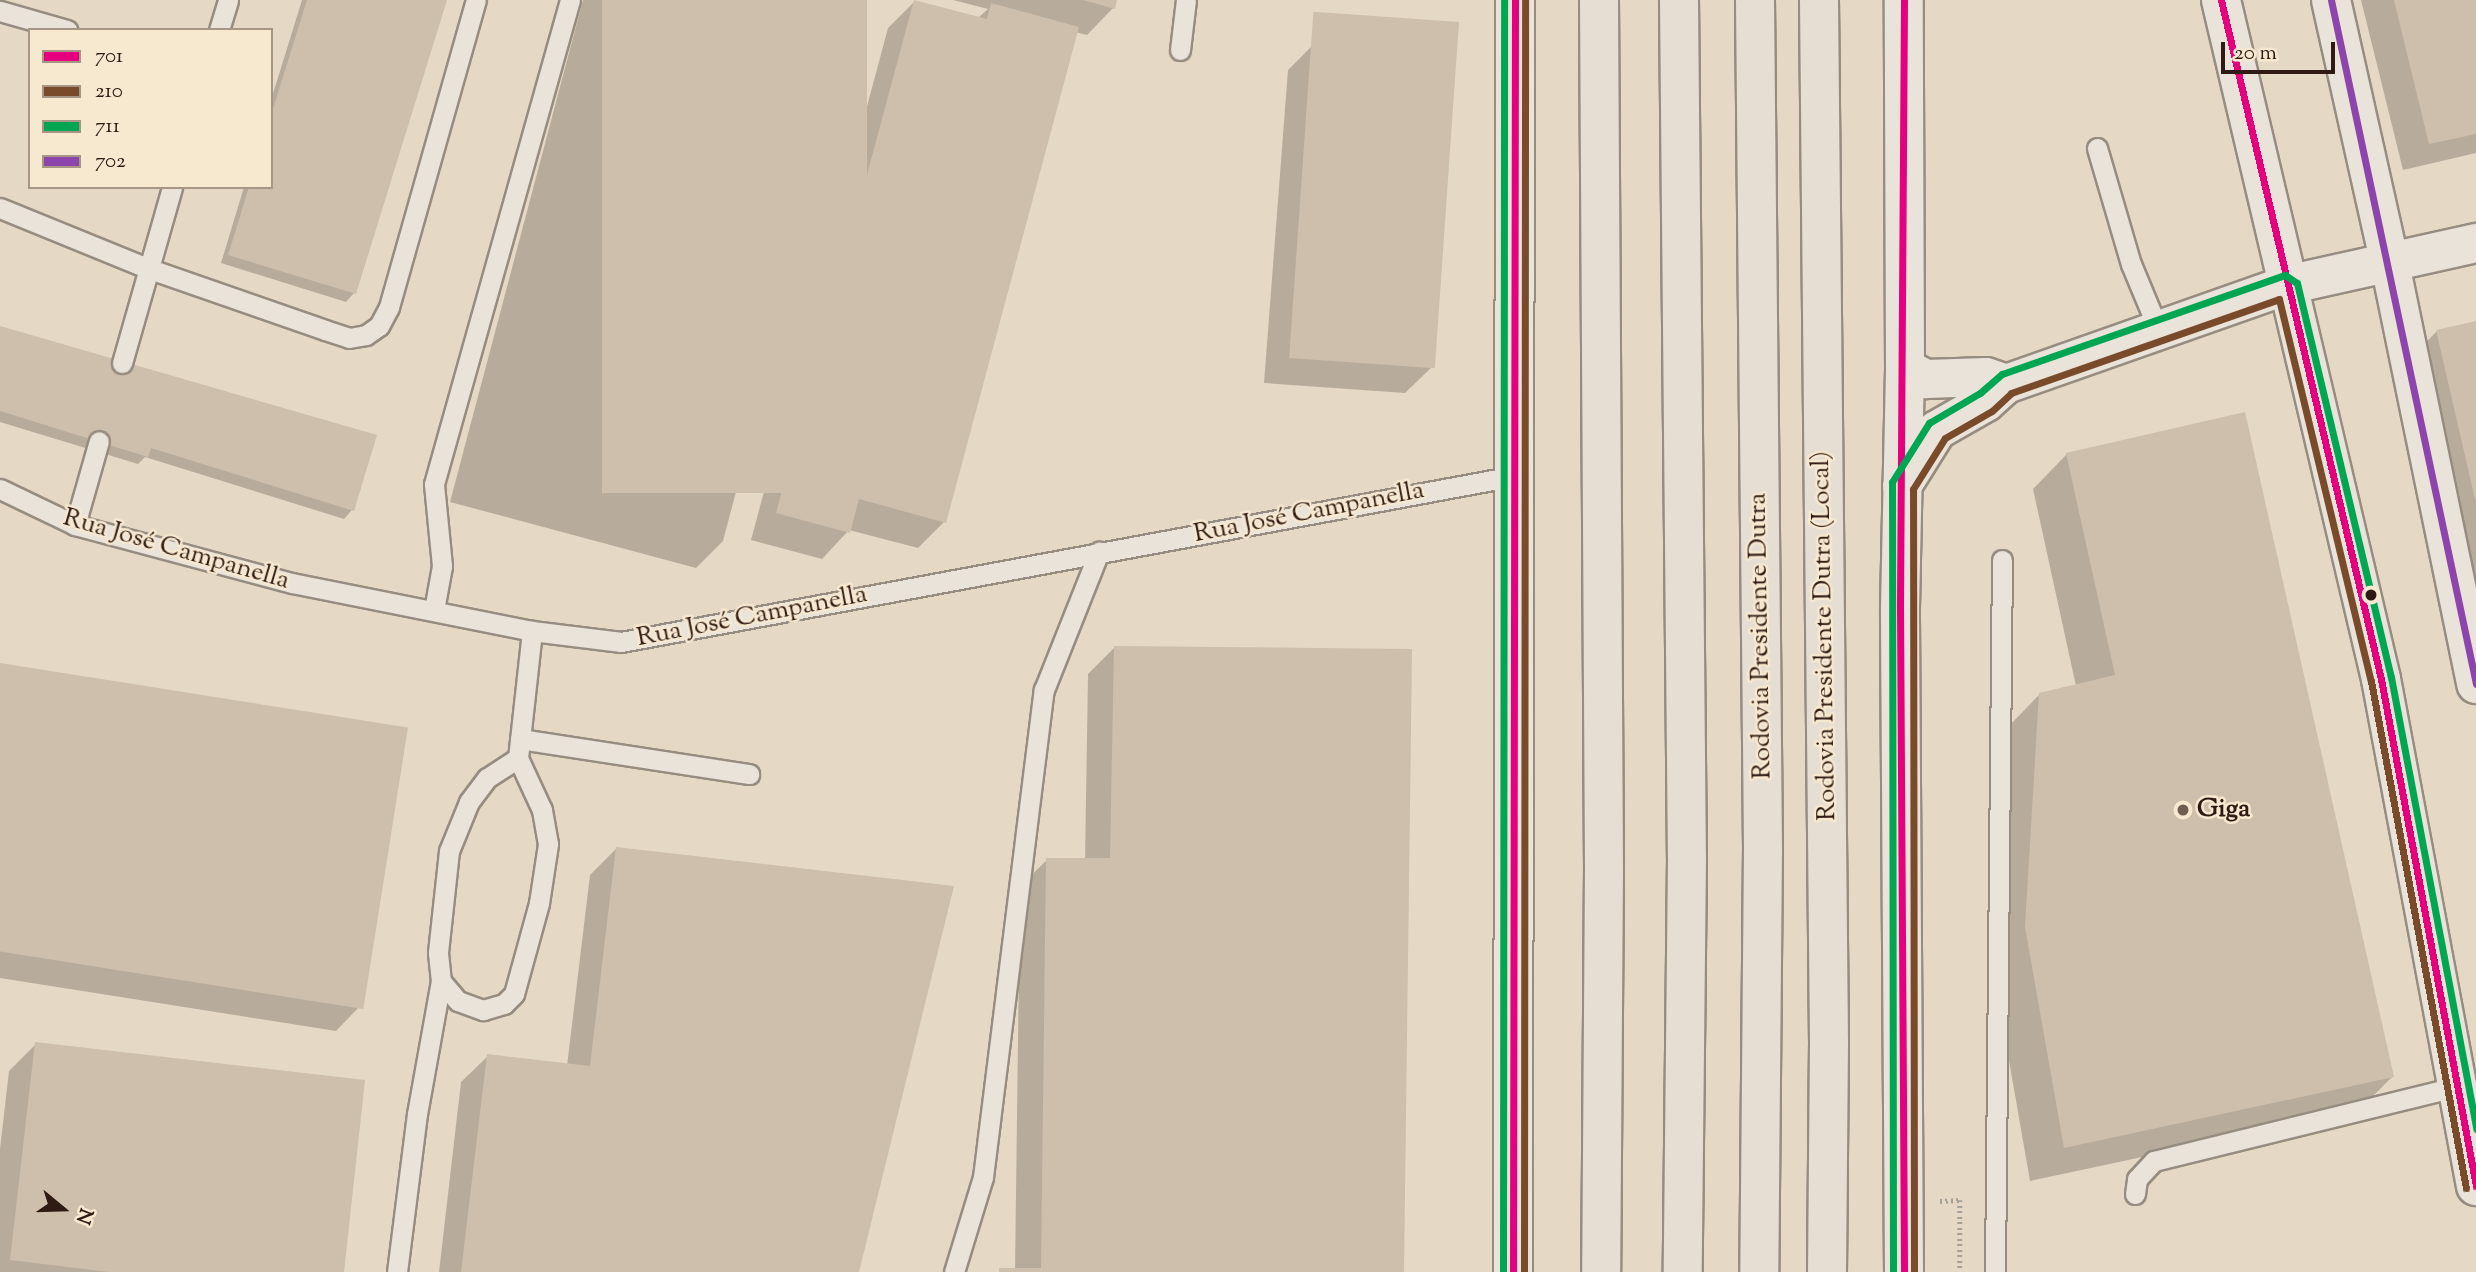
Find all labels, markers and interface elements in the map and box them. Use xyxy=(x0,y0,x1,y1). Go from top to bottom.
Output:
legend xyxy=(28,28,273,189)
scale bar xyxy=(2224,28,2338,72)
text: 20 m xyxy=(2234,39,2277,69)
text: 701 xyxy=(95,42,123,72)
text: 210 xyxy=(95,77,123,107)
text: 711 xyxy=(95,112,120,142)
text: 702 xyxy=(95,147,126,177)
street label: Rodovia Presidente Dutra (Local) xyxy=(1806,451,1844,821)
street label: Rua José Campanella xyxy=(1191,475,1427,551)
street label: Rodovia Presidente Dutra xyxy=(1743,492,1779,780)
street label: Rua José Campanella xyxy=(59,503,293,597)
street label: Rua José Campanella xyxy=(634,579,870,655)
unlabelled marker xyxy=(2364,588,2378,602)
place label: Giga xyxy=(2197,794,2250,826)
marker: Giga xyxy=(2175,802,2191,818)
north arrow xyxy=(28,1174,98,1244)
text: N xyxy=(68,1204,99,1228)

